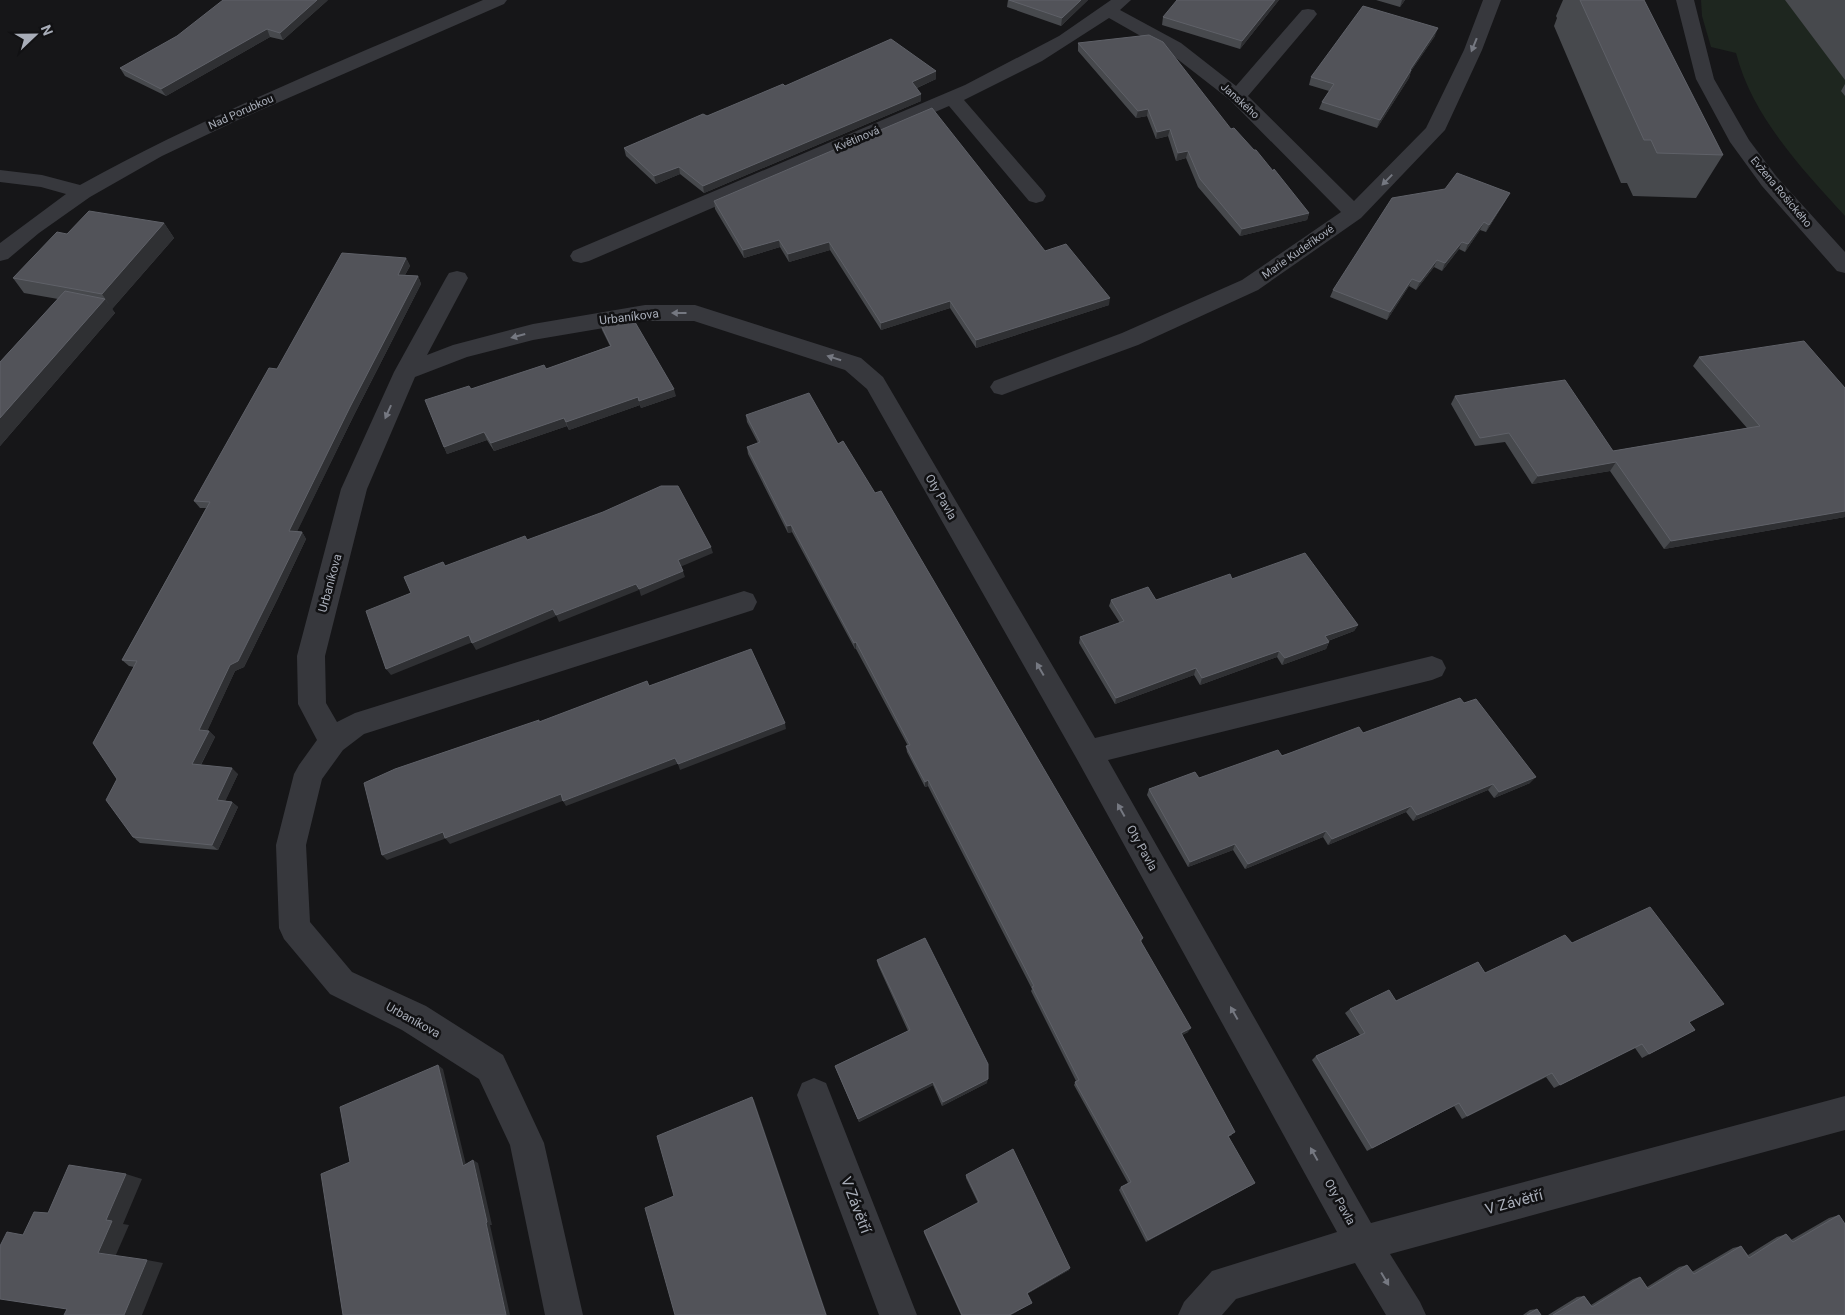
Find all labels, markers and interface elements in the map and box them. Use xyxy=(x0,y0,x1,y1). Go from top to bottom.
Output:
north arrow xyxy=(10,10,60,60)
text: N xyxy=(38,23,56,38)
one-way arrow xyxy=(1470,38,1478,53)
street label: Janského xyxy=(1218,80,1262,122)
street label: Nad Porubkou xyxy=(206,92,276,132)
street label: Květinová xyxy=(833,124,881,154)
street label: Evžena Rošického xyxy=(1748,154,1814,230)
one-way arrow xyxy=(1381,173,1393,185)
street label: Marie Kudeříkové xyxy=(1260,222,1337,282)
street label: Urbaníkova xyxy=(598,306,660,328)
one-way arrow xyxy=(670,309,686,317)
one-way arrow xyxy=(511,332,526,340)
one-way arrow xyxy=(826,354,841,362)
one-way arrow xyxy=(383,405,391,419)
street label: Oty Pavla xyxy=(922,472,960,522)
street label: Urbaníkova xyxy=(315,552,345,614)
one-way arrow xyxy=(1036,661,1044,676)
one-way arrow xyxy=(1116,803,1125,816)
street label: Oty Pavla xyxy=(1124,823,1160,873)
street label: Urbaníkova xyxy=(383,999,443,1041)
one-way arrow xyxy=(1230,1006,1239,1019)
one-way arrow xyxy=(1310,1147,1318,1162)
street label: V Závětří xyxy=(837,1174,875,1237)
street label: Oty Pavla xyxy=(1322,1177,1358,1227)
street label: V Závětří xyxy=(1483,1185,1546,1218)
one-way arrow xyxy=(1381,1272,1390,1285)

